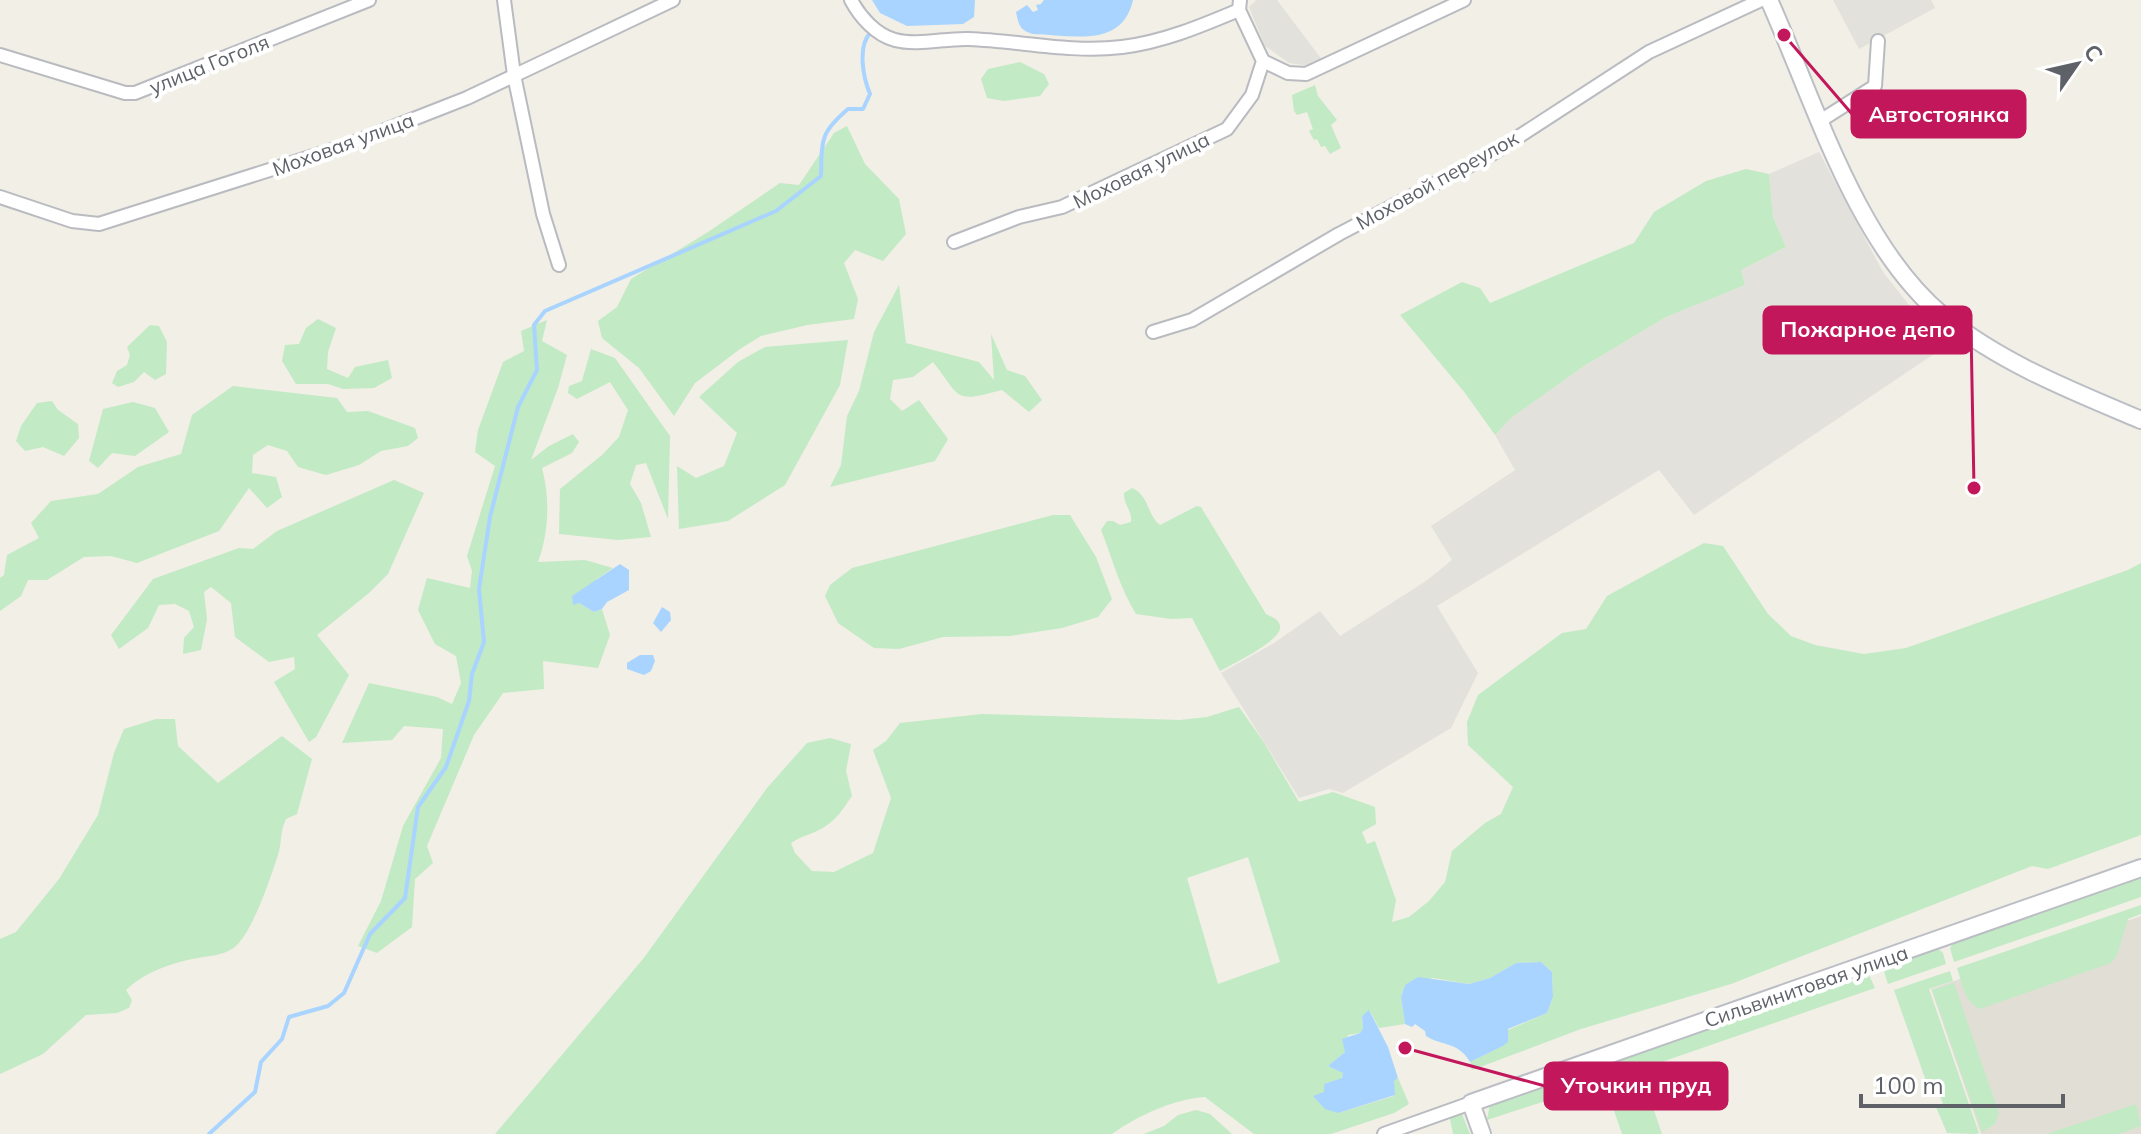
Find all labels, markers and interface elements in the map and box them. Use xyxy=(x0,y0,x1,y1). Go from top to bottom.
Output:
north arrow xyxy=(2037,24,2117,104)
street label: улица Гоголя xyxy=(145,29,273,99)
text: С xyxy=(2078,39,2109,67)
callout: Автостоянка xyxy=(1852,91,2025,137)
text: Автостоянка xyxy=(1868,100,2010,128)
street label: Моховая улица xyxy=(269,107,417,181)
street label: Моховой переулок xyxy=(1352,125,1523,235)
street label: Моховая улица xyxy=(1069,126,1213,214)
callout: Пожарное депо xyxy=(1764,307,1971,353)
text: Пожарное депо xyxy=(1780,315,1956,343)
street label: Сильвинитовая улица xyxy=(1701,939,1911,1033)
scale bar xyxy=(1861,1058,2063,1108)
callout: Уточкин пруд xyxy=(1545,1063,1727,1109)
text: 100 m xyxy=(1873,1070,1944,1100)
text: Уточкин пруд xyxy=(1560,1071,1711,1099)

